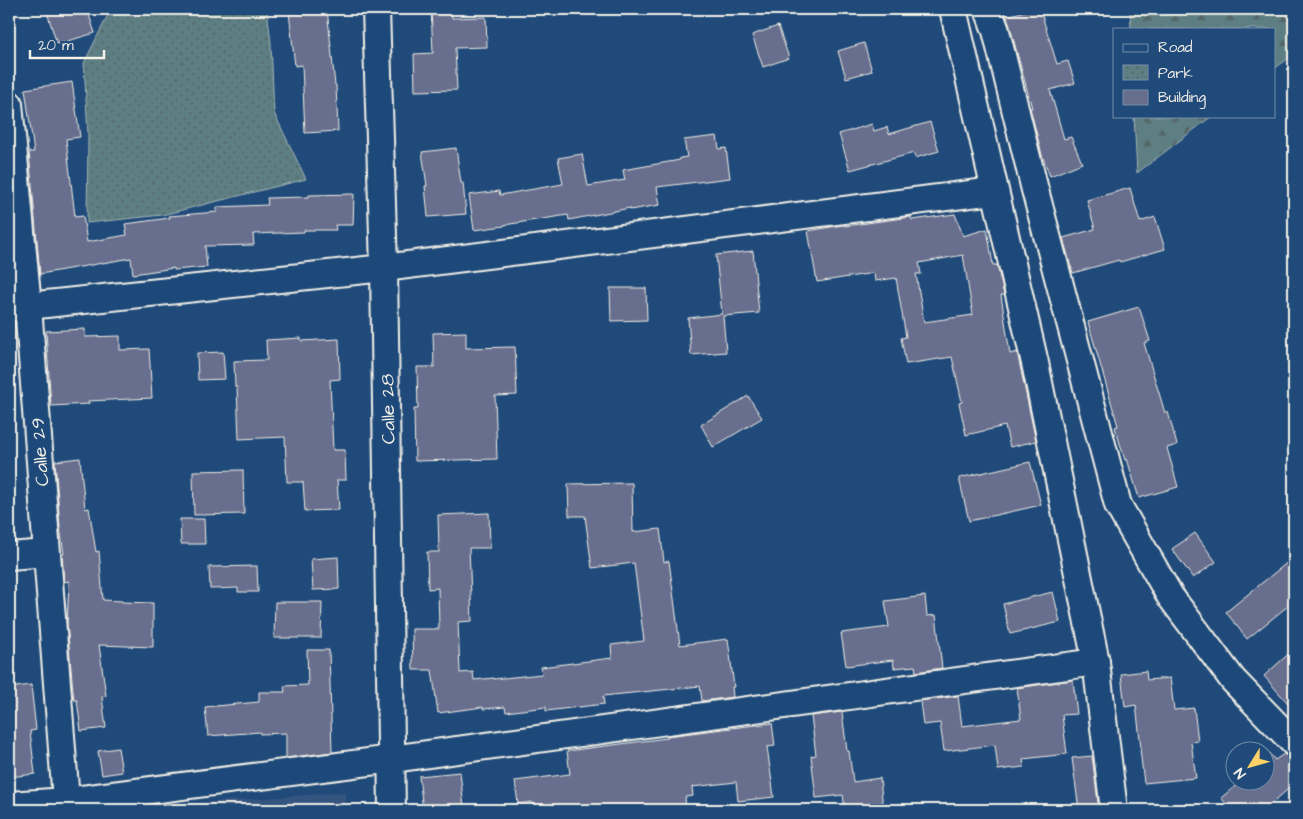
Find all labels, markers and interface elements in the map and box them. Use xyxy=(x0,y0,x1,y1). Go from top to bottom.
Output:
scale bar xyxy=(30,28,104,60)
legend xyxy=(1113,28,1276,118)
text: 20 m xyxy=(38,35,74,56)
text: Road xyxy=(1158,37,1193,58)
text: Park xyxy=(1158,63,1193,84)
text: Building xyxy=(1158,87,1206,109)
street label: Calle 28 xyxy=(374,374,403,444)
street label: Calle 29 xyxy=(25,417,56,487)
north arrow xyxy=(1226,742,1276,792)
text: N xyxy=(1230,764,1251,783)

